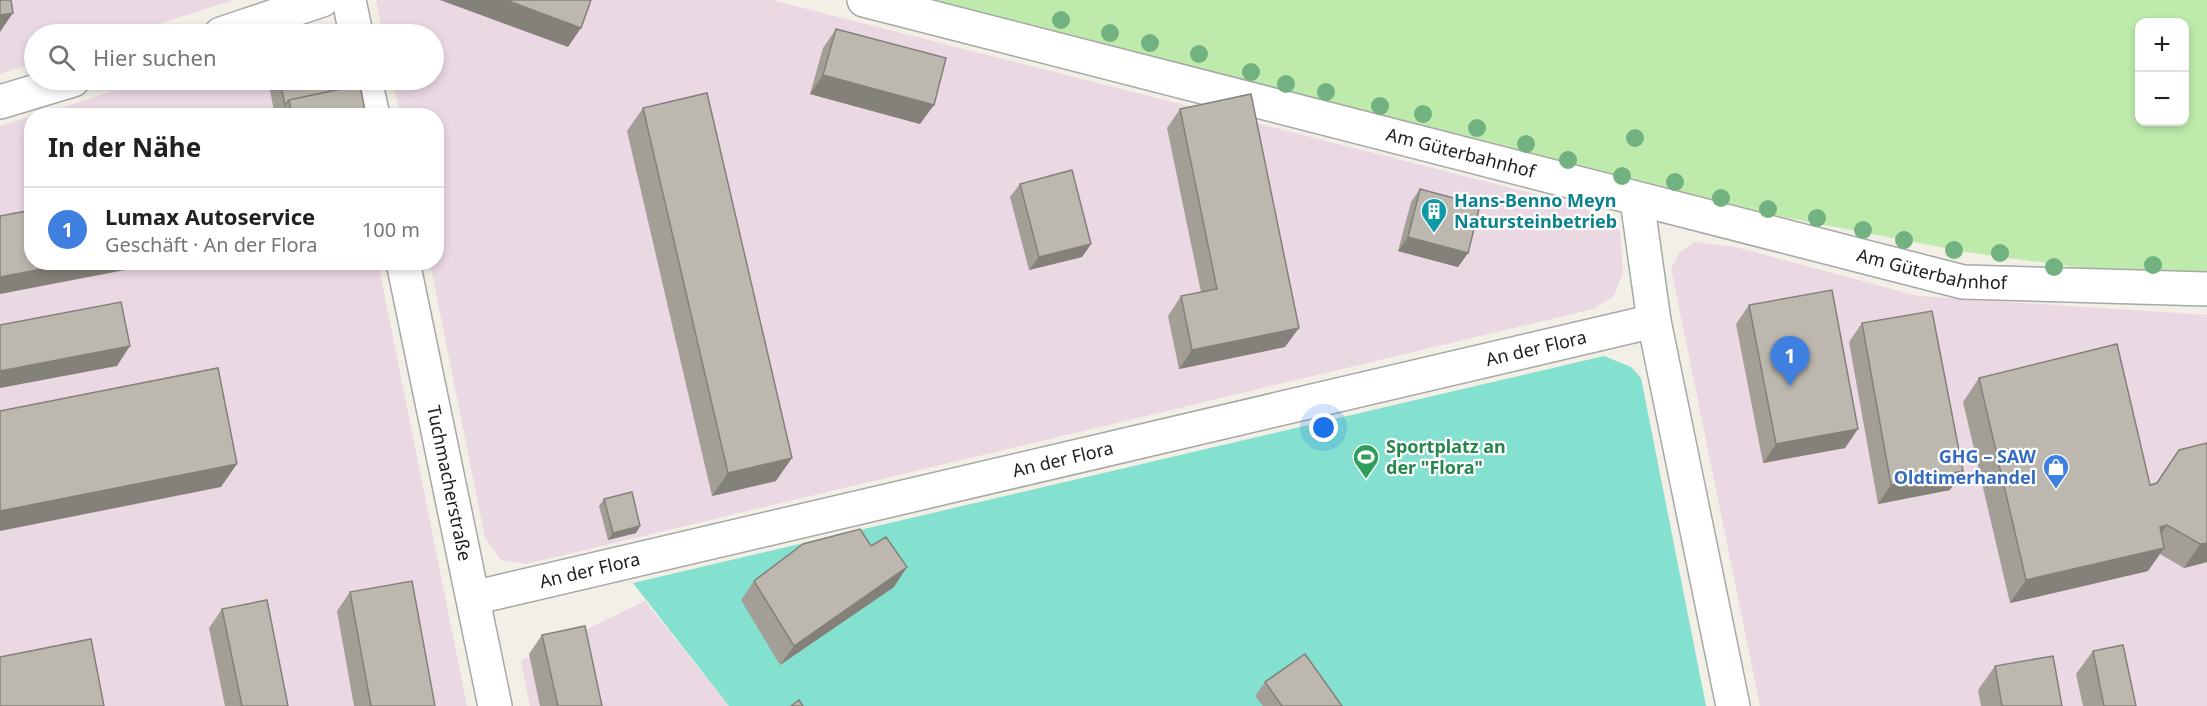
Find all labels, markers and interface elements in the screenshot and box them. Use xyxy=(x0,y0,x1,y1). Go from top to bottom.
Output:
map controls xyxy=(2135,18,2189,126)
button: + xyxy=(2135,18,2189,72)
search box xyxy=(24,24,444,90)
icon: search xyxy=(45,41,78,74)
text: Hier suchen xyxy=(93,42,217,72)
button: − xyxy=(2135,72,2189,126)
street label: Am Güterbahnhof xyxy=(1384,121,1539,183)
text: In der Nähe xyxy=(48,129,201,165)
place label: Hans-Benno Meyn Natursteinbetrieb xyxy=(1454,188,1617,233)
building icon: Hans-Benno Meyn Natursteinbetrieb xyxy=(1419,196,1449,234)
text: Lumax Autoservice xyxy=(105,201,315,231)
text: 1 xyxy=(62,216,73,243)
text: 100 m xyxy=(362,216,420,243)
text: Geschäft · An der Flora xyxy=(105,231,318,258)
street label: Am Güterbahnhof xyxy=(1855,242,2008,294)
street label: An der Flora xyxy=(1483,324,1589,371)
pin: 1 xyxy=(1770,336,1810,386)
street label: Tuchmacherstraße xyxy=(422,403,478,563)
your location xyxy=(1309,413,1338,442)
place label: Sportplatz an der "Flora" xyxy=(1386,434,1506,479)
street label: An der Flora xyxy=(1010,435,1116,482)
sports icon: Sportplatz an der "Flora" xyxy=(1351,442,1381,480)
place label: GHG – SAW Oldtimerhandel xyxy=(1894,444,2037,489)
shop icon: GHG – SAW Oldtimerhandel xyxy=(2041,452,2071,490)
street label: An der Flora xyxy=(537,546,642,593)

